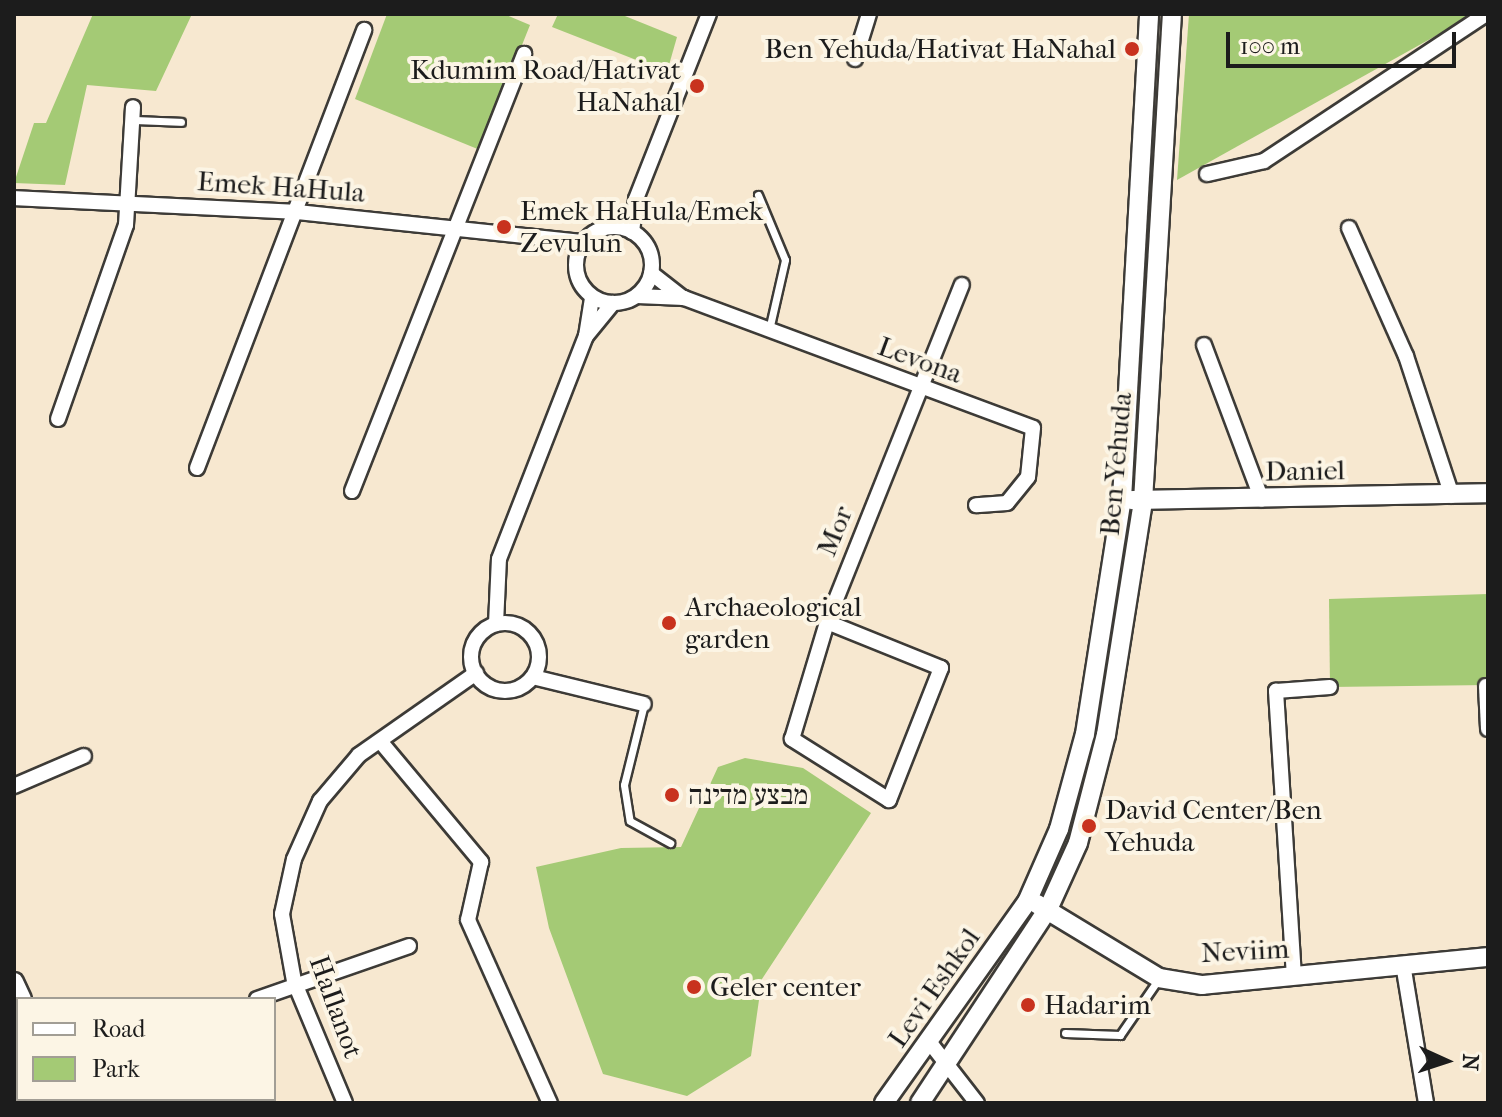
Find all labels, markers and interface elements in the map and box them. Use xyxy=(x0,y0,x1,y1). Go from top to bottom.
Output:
scale bar xyxy=(1230,16,1460,66)
place label: Ben Yehuda/Hativat HaNahal xyxy=(765,32,1116,66)
text: 100 m xyxy=(1240,32,1300,60)
marker: Ben Yehuda/Hativat HaNahal xyxy=(1123,40,1141,58)
place label: Kdumim Road/Hativat HaNahal xyxy=(410,53,681,119)
marker: Kdumim Road/Hativat HaNahal xyxy=(688,77,706,95)
street label: Emek HaHula xyxy=(196,164,366,210)
place label: Emek HaHula/Emek Zevulun xyxy=(520,194,763,260)
marker: Emek HaHula/Emek Zevulun xyxy=(495,218,513,236)
street label: Levona xyxy=(873,329,967,391)
street label: Ben Yehuda xyxy=(1093,391,1139,537)
street label: Daniel xyxy=(1265,454,1345,488)
street label: Mor xyxy=(810,501,860,561)
place label: Archaeological garden xyxy=(685,590,862,656)
marker: Archaeological garden xyxy=(660,614,678,632)
place label: מבצע מדינה xyxy=(688,778,808,812)
marker: מבצע מדינה xyxy=(663,786,681,804)
place label: David Center/Ben Yehuda xyxy=(1105,793,1322,859)
marker: David Center/Ben Yehuda xyxy=(1080,817,1098,835)
street label: Levi Eshkol xyxy=(881,922,987,1054)
street label: Neviim xyxy=(1200,932,1290,970)
street label: HaIlanot xyxy=(302,951,370,1063)
place label: Geler center xyxy=(710,970,861,1004)
marker: Geler center xyxy=(685,978,703,996)
place label: Hadarim xyxy=(1044,988,1151,1022)
marker: Hadarim xyxy=(1019,996,1037,1014)
legend xyxy=(16,997,276,1101)
text: Road xyxy=(92,1015,145,1043)
north arrow xyxy=(1406,1021,1486,1101)
text: N xyxy=(1457,1053,1483,1071)
text: Park xyxy=(92,1055,140,1083)

